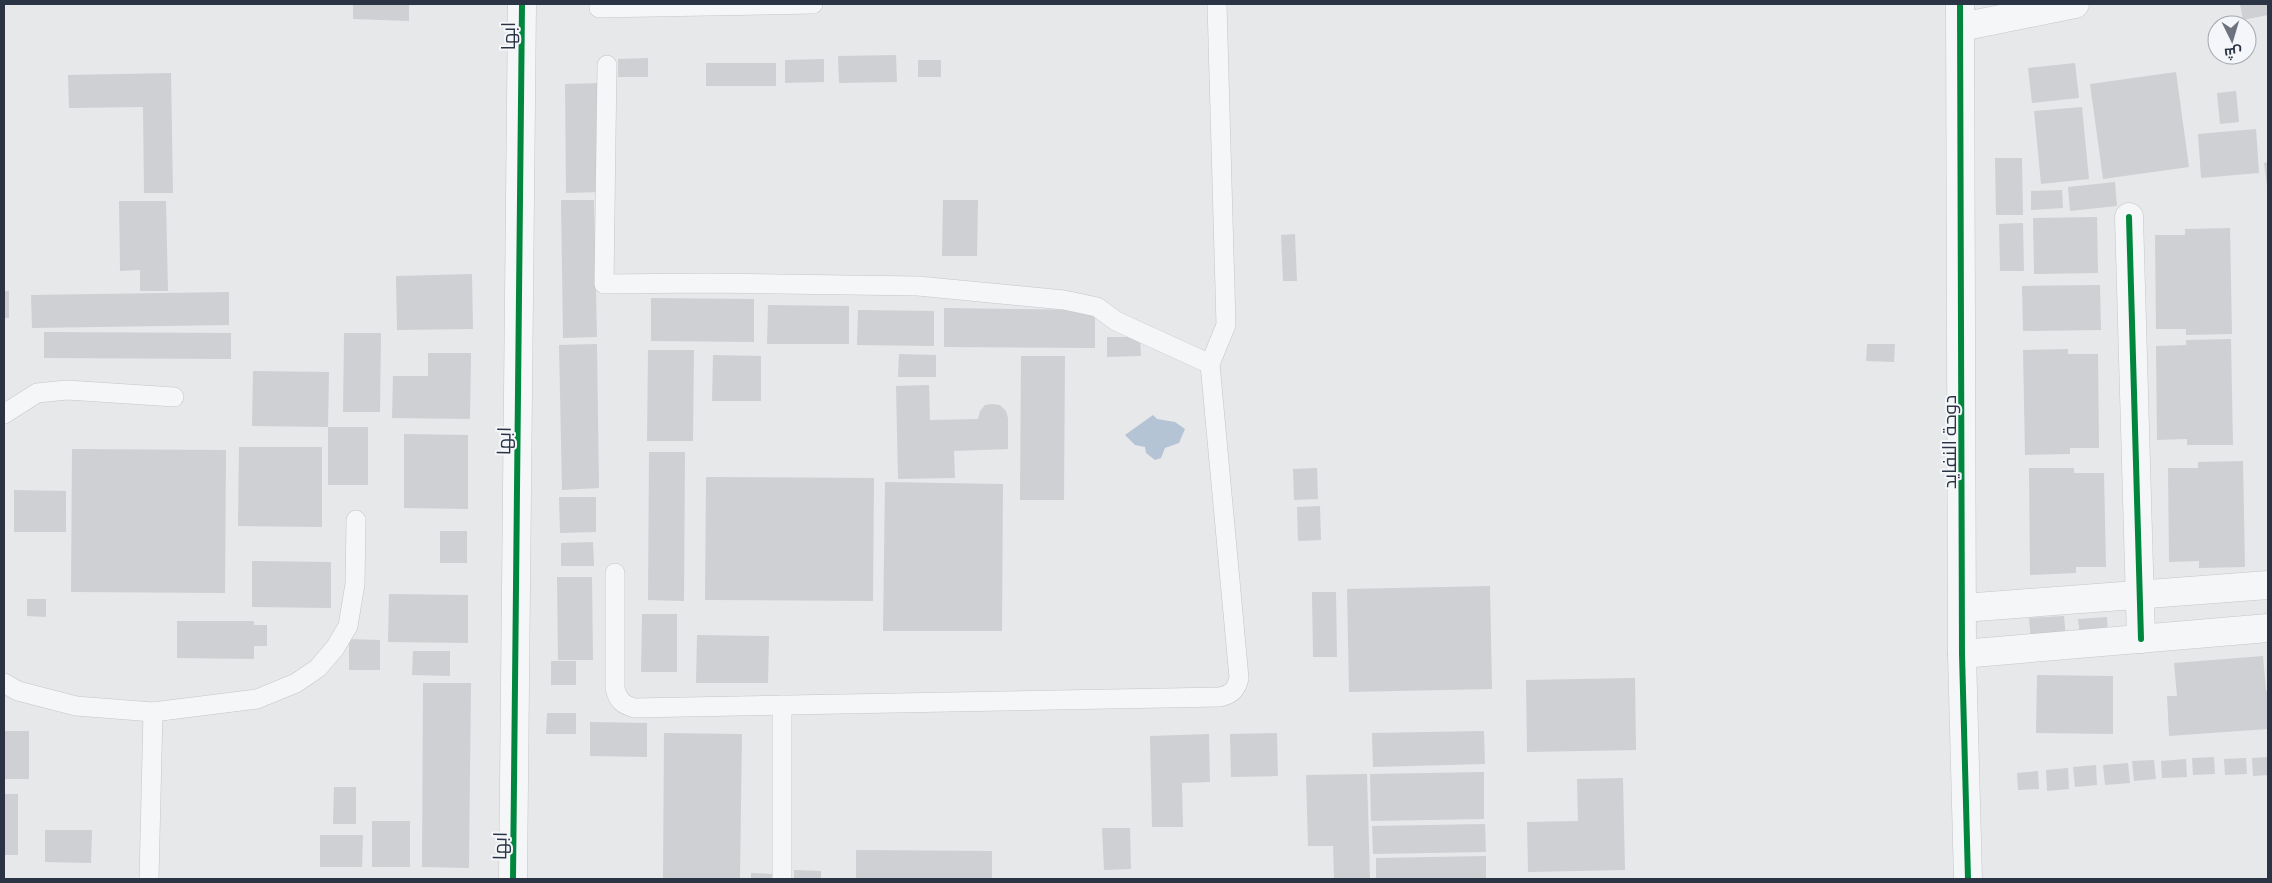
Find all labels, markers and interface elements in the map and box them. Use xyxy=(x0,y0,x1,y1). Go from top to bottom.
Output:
north arrow xyxy=(2207,15,2257,65)
street label: ابها xyxy=(493,22,522,50)
text: ش xyxy=(2223,42,2243,65)
street label: دوحة النفايد xyxy=(1934,395,1963,489)
street label: ابها xyxy=(488,427,518,455)
street label: ابها xyxy=(484,832,514,860)

